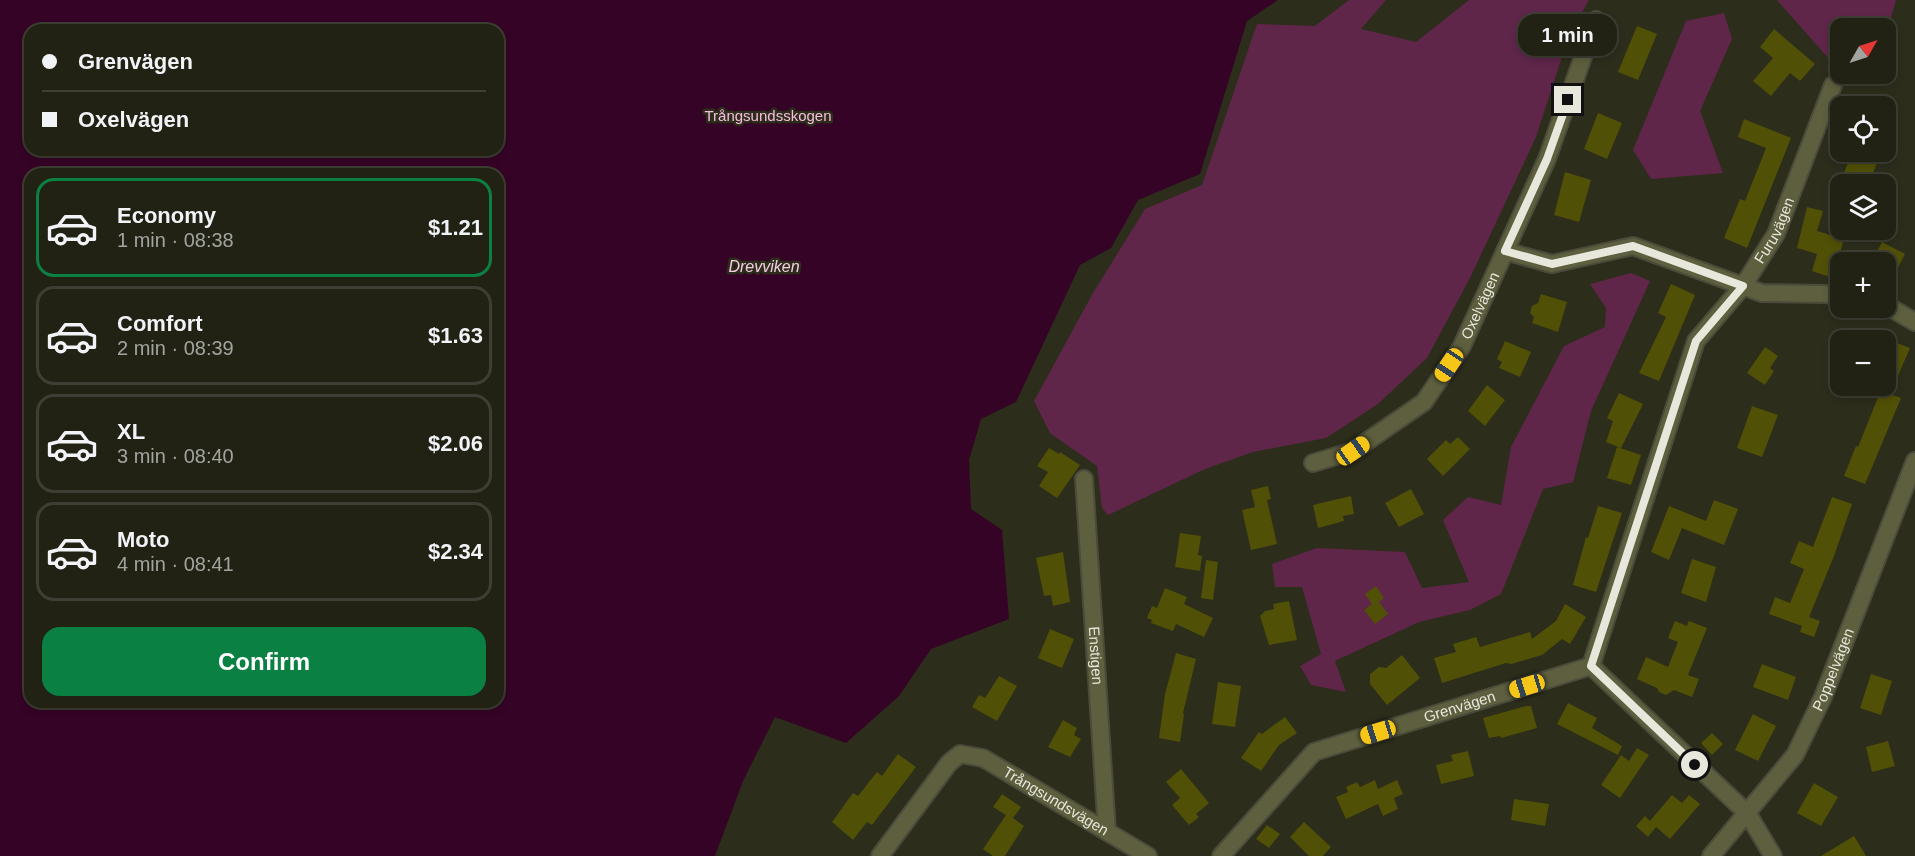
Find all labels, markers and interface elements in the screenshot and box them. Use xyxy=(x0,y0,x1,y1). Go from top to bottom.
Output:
callout: 1 min xyxy=(1518,13,1618,55)
north arrow xyxy=(1830,18,1896,84)
map controls xyxy=(1830,18,1896,396)
text: 1 min xyxy=(1541,24,1594,46)
text: Grenvägen xyxy=(78,49,193,74)
route end xyxy=(1554,86,1581,113)
button: locate xyxy=(1830,96,1896,162)
text: Oxelvägen xyxy=(78,107,189,132)
park label: Trångsundsskogen xyxy=(704,107,832,124)
button: layers xyxy=(1830,174,1896,240)
street label: Furuvägen xyxy=(1751,195,1797,266)
icon: car xyxy=(45,201,99,255)
text: Economy xyxy=(117,203,216,228)
text: $1.21 xyxy=(428,215,483,240)
text: 1 min · 08:38 xyxy=(117,229,234,251)
button: + xyxy=(1830,252,1896,318)
water label: Drevviken xyxy=(728,258,800,275)
street label: Oxelvägen xyxy=(1457,269,1502,342)
icon: car xyxy=(45,309,99,363)
text: Comfort xyxy=(117,311,203,336)
text: $1.63 xyxy=(428,323,483,348)
button: − xyxy=(1830,330,1896,396)
text: 2 min · 08:39 xyxy=(117,337,234,359)
car xyxy=(1431,345,1467,385)
icon: car xyxy=(45,417,99,471)
text: XL xyxy=(117,419,145,444)
text: $2.06 xyxy=(428,431,483,456)
car xyxy=(1333,433,1373,469)
text: 3 min · 08:40 xyxy=(117,445,234,467)
icon: car xyxy=(45,525,99,579)
text: Moto xyxy=(117,527,170,552)
text: $2.34 xyxy=(428,539,483,564)
text: 4 min · 08:41 xyxy=(117,553,234,575)
street label: Enstigen xyxy=(1086,626,1106,685)
street label: Poppelvägen xyxy=(1809,626,1857,714)
button: Confirm xyxy=(42,627,486,696)
car xyxy=(1507,672,1547,700)
street label: Grenvägen xyxy=(1422,687,1497,725)
car xyxy=(1358,718,1398,746)
route start xyxy=(1681,751,1708,778)
street label: Trångsundsvägen xyxy=(1000,763,1112,839)

